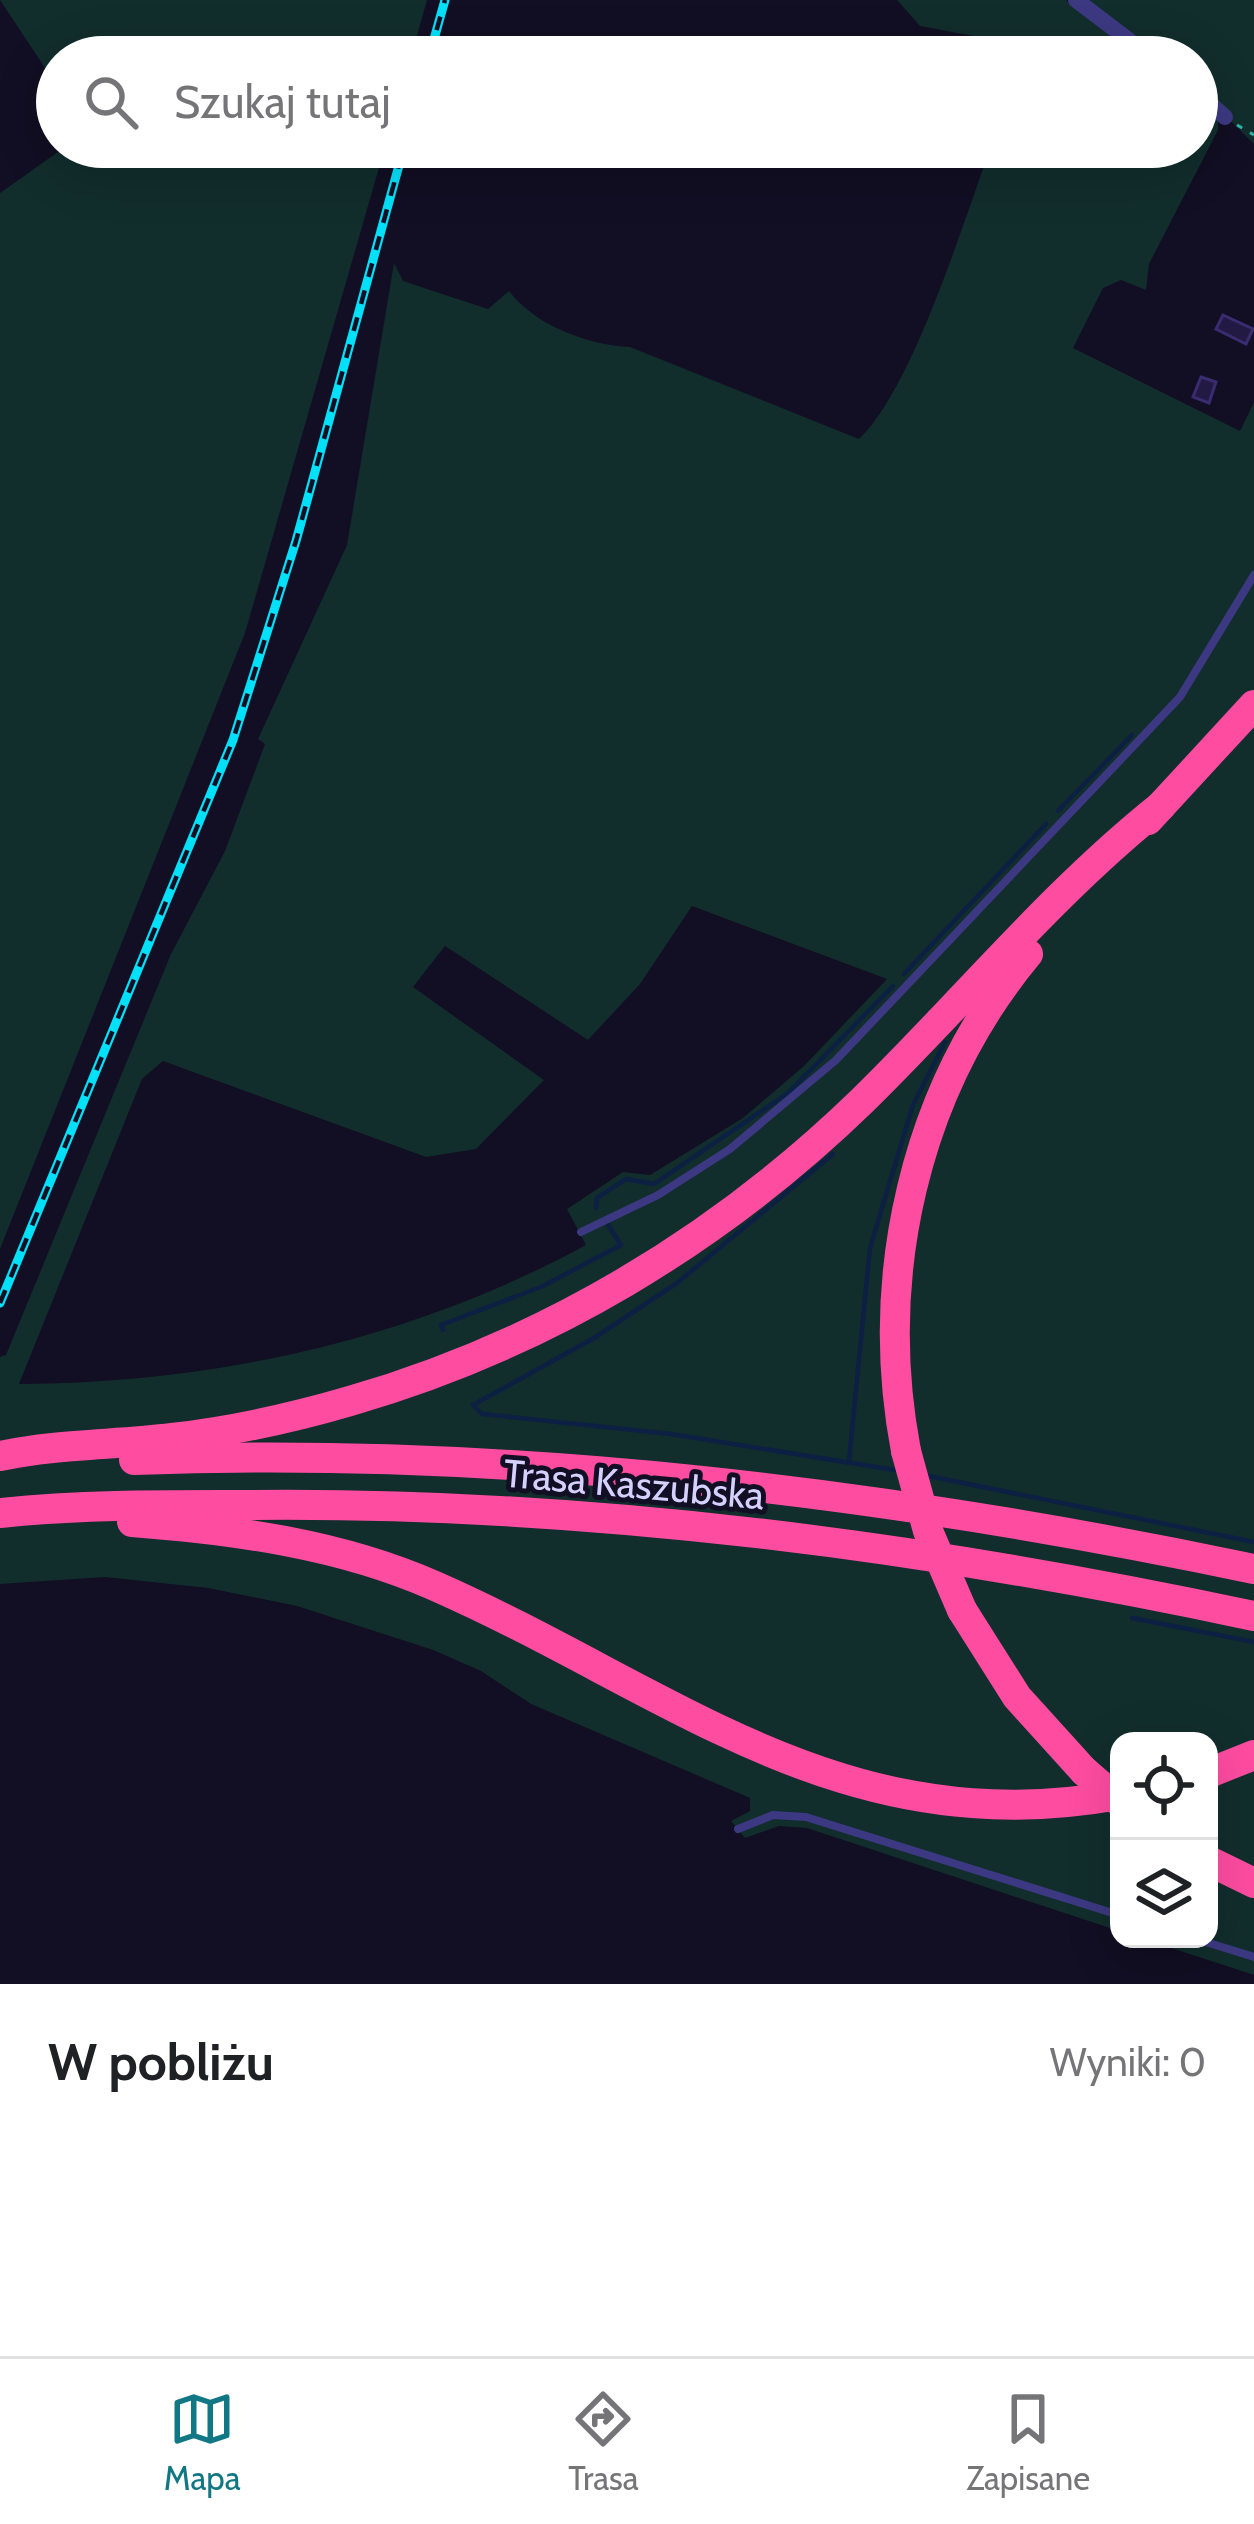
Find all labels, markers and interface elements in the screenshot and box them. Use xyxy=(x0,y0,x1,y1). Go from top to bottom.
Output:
search box xyxy=(36,36,1218,168)
icon: search xyxy=(78,69,144,135)
text: Szukaj tutaj xyxy=(174,75,391,129)
street label: Trasa Kaszubska xyxy=(502,1449,767,1519)
map controls xyxy=(1110,1732,1218,1948)
button: locate xyxy=(1110,1732,1218,1840)
button: layers xyxy=(1110,1840,1218,1948)
text: W pobliżu xyxy=(48,2031,274,2093)
text: Wyniki: 0 xyxy=(1050,2038,1206,2086)
tab: Mapa xyxy=(164,2386,241,2498)
tab: Trasa xyxy=(568,2386,639,2498)
tab: Zapisane xyxy=(966,2386,1090,2498)

